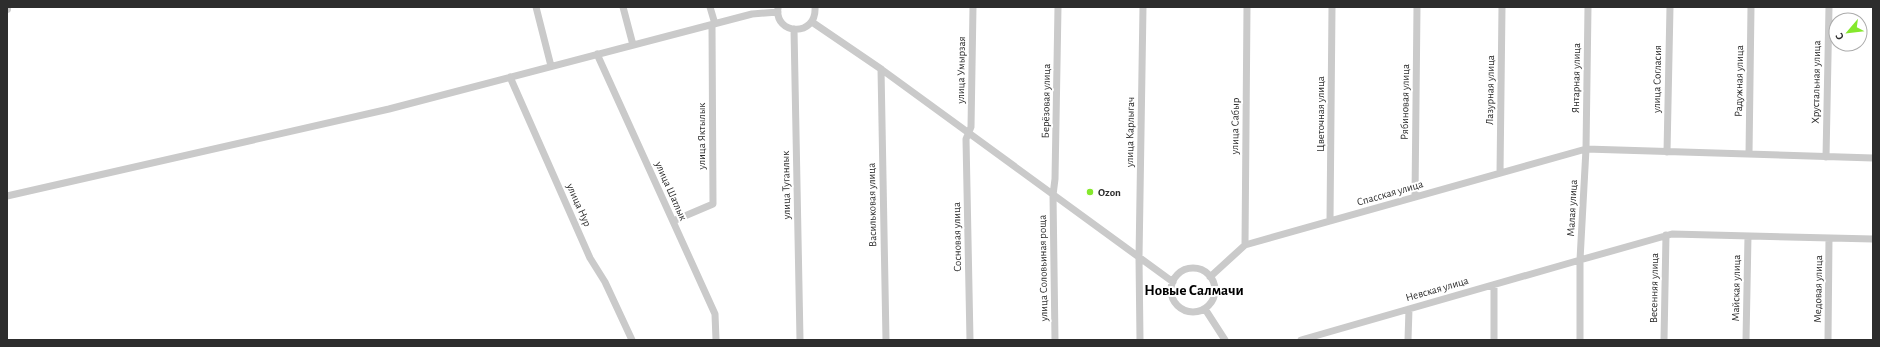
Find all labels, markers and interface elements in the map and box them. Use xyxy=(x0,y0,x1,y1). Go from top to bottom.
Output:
north arrow xyxy=(1828,12,1868,52)
text: С xyxy=(1833,31,1846,42)
street label: улица Умырзая xyxy=(955,36,967,105)
street label: Хрустальная улица xyxy=(1810,40,1822,124)
street label: Янтарная улица xyxy=(1570,43,1582,113)
street label: улица Согласия xyxy=(1651,45,1663,114)
street label: Радужная улица xyxy=(1733,45,1745,117)
street label: Лазурная улица xyxy=(1484,55,1496,125)
street label: Берёзовая улица xyxy=(1040,64,1052,138)
street label: Рябиновая улица xyxy=(1399,64,1411,140)
street label: Цветочная улица xyxy=(1315,76,1326,152)
street label: улица Карлыгач xyxy=(1124,97,1136,168)
street label: улица Сабыр xyxy=(1229,97,1241,156)
street label: улица Яктылык xyxy=(696,103,707,170)
street label: улица Туганлык xyxy=(780,151,792,220)
street label: улица Шатлык xyxy=(653,159,689,222)
street label: Васильковая улица xyxy=(866,163,878,247)
street label: Спасская улица xyxy=(1356,178,1424,208)
street label: Малая улица xyxy=(1565,179,1579,237)
street label: улица Нур xyxy=(564,181,593,229)
marker: Ozon xyxy=(1085,187,1095,197)
place label: Ozon xyxy=(1098,187,1121,198)
street label: Сосновая улица xyxy=(951,202,963,272)
street label: улица Соловьиная роща xyxy=(1037,215,1049,322)
street label: Весенняя улица xyxy=(1648,253,1660,323)
street label: Майская улица xyxy=(1730,254,1742,322)
street label: Медовая улица xyxy=(1812,255,1824,323)
street label: Невская улица xyxy=(1404,275,1470,303)
district label: Новые Салмачи xyxy=(1144,283,1244,298)

